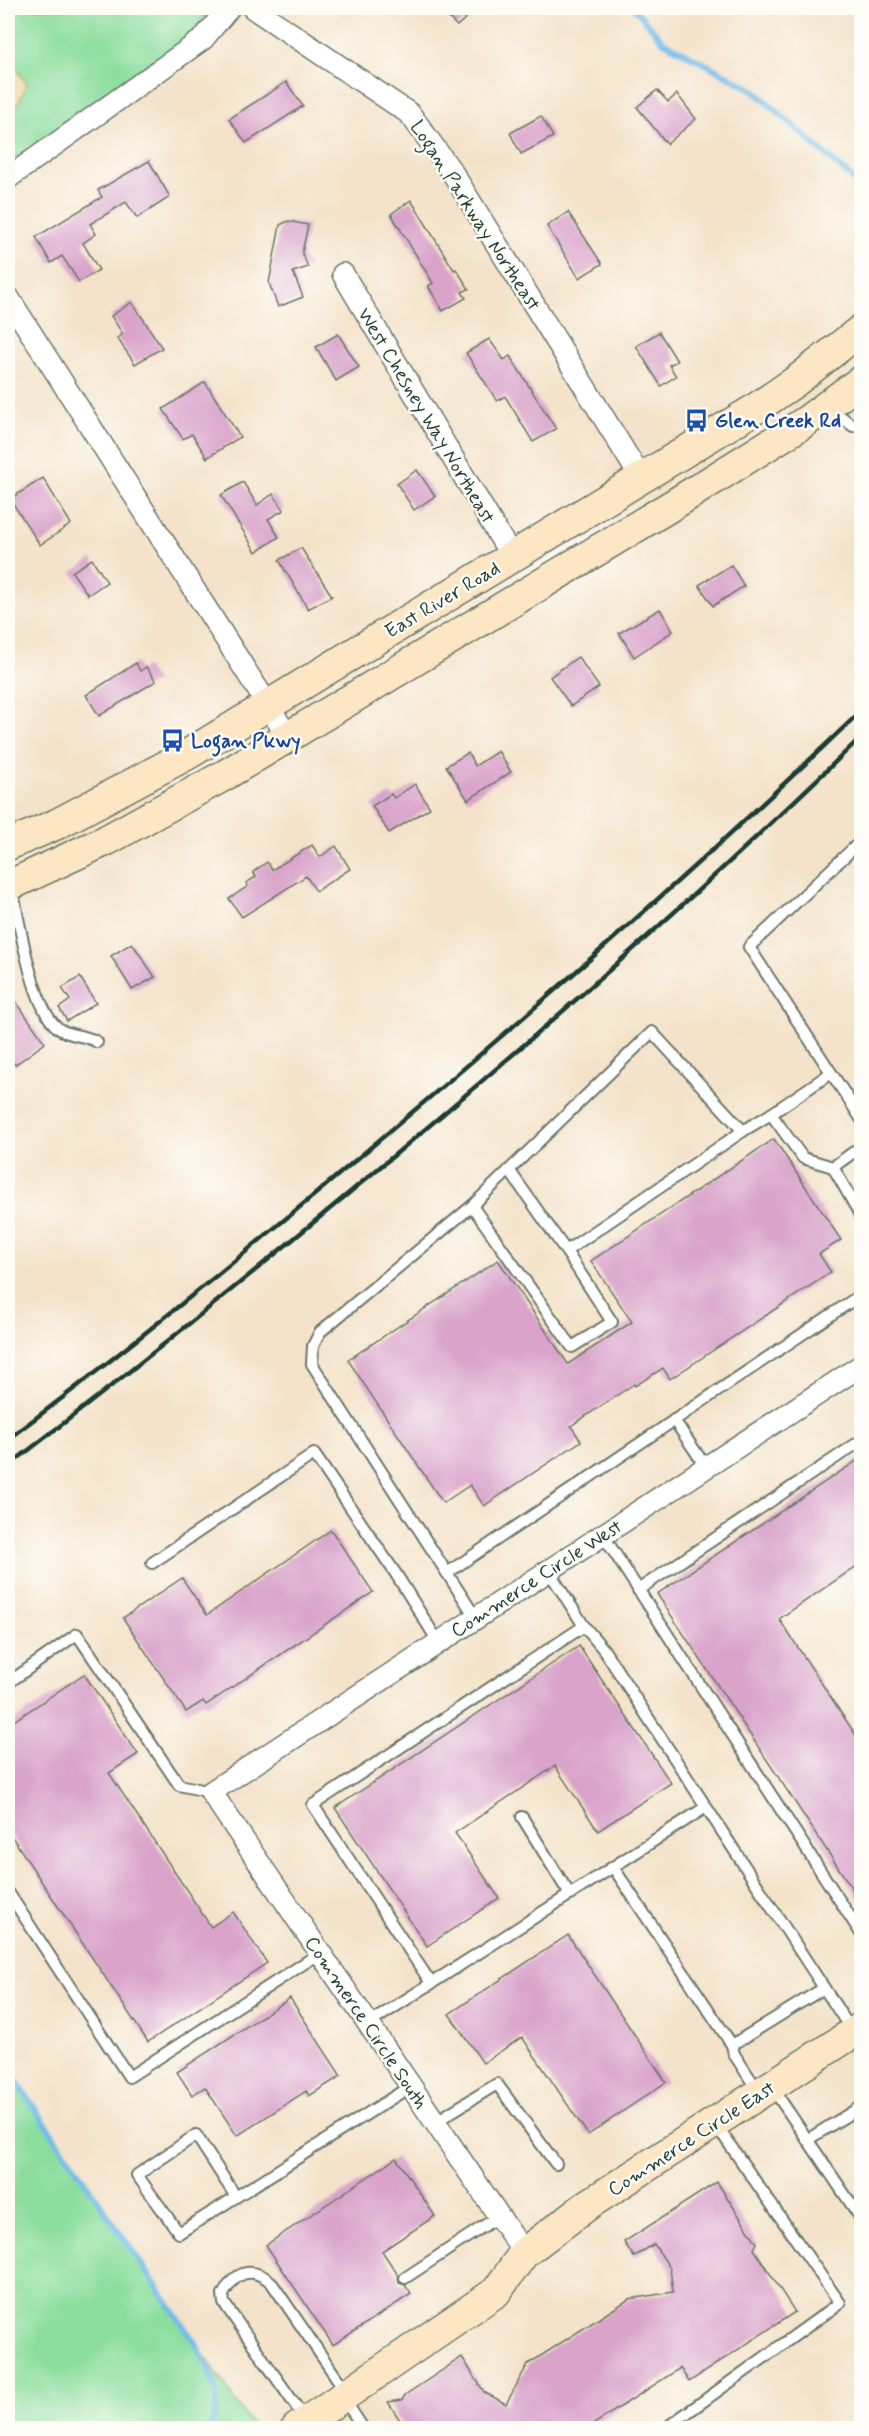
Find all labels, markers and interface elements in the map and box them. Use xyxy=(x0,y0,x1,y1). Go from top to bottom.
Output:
street label: Logan Parkway Northeast xyxy=(401,115,547,318)
street label: West Chesney Way Northeast xyxy=(350,303,501,529)
bus stop icon: Glen Creek Rd xyxy=(684,407,710,433)
place label: Glen Creek Rd xyxy=(715,408,841,435)
street label: East River Road xyxy=(380,555,505,645)
bus stop icon: Logan Pkwy xyxy=(160,727,186,753)
place label: Logan Pkwy xyxy=(191,728,300,757)
street label: Commerce Circle West xyxy=(446,1514,628,1645)
street label: Commerce Circle South xyxy=(298,1931,434,2115)
street label: Commerce Circle East xyxy=(603,2075,781,2203)

